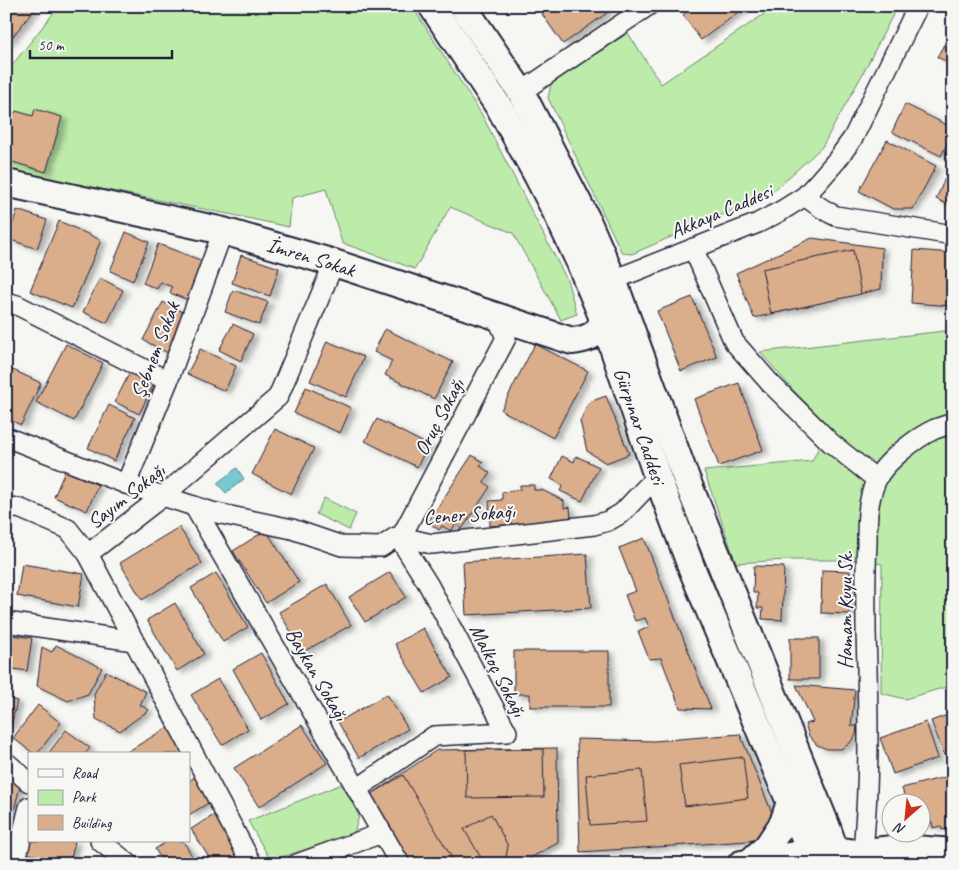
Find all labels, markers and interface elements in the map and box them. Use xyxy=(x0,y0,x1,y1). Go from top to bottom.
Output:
scale bar xyxy=(30,28,172,60)
text: 50 m xyxy=(38,36,65,55)
street label: Akkaya Caddesi xyxy=(666,177,779,244)
street label: İmren Sokak xyxy=(264,231,359,283)
street label: Şebnem Sokak xyxy=(125,297,186,402)
street label: Gürpınar Caddesi xyxy=(608,364,673,491)
street label: Oruç Sokağı xyxy=(408,373,470,460)
street label: Sayım Sokağı xyxy=(82,457,171,534)
street label: Cener Sokağı xyxy=(422,498,517,530)
street label: Hamam Kuyu Sk. xyxy=(832,550,858,669)
street label: Malkoç Sokağı xyxy=(464,619,533,722)
street label: Baykan Sokağı xyxy=(280,623,355,726)
legend xyxy=(28,752,190,842)
text: Road xyxy=(72,764,99,783)
text: Park xyxy=(72,788,97,807)
north arrow xyxy=(882,792,932,842)
text: Building xyxy=(72,814,112,833)
text: N xyxy=(891,819,908,839)

